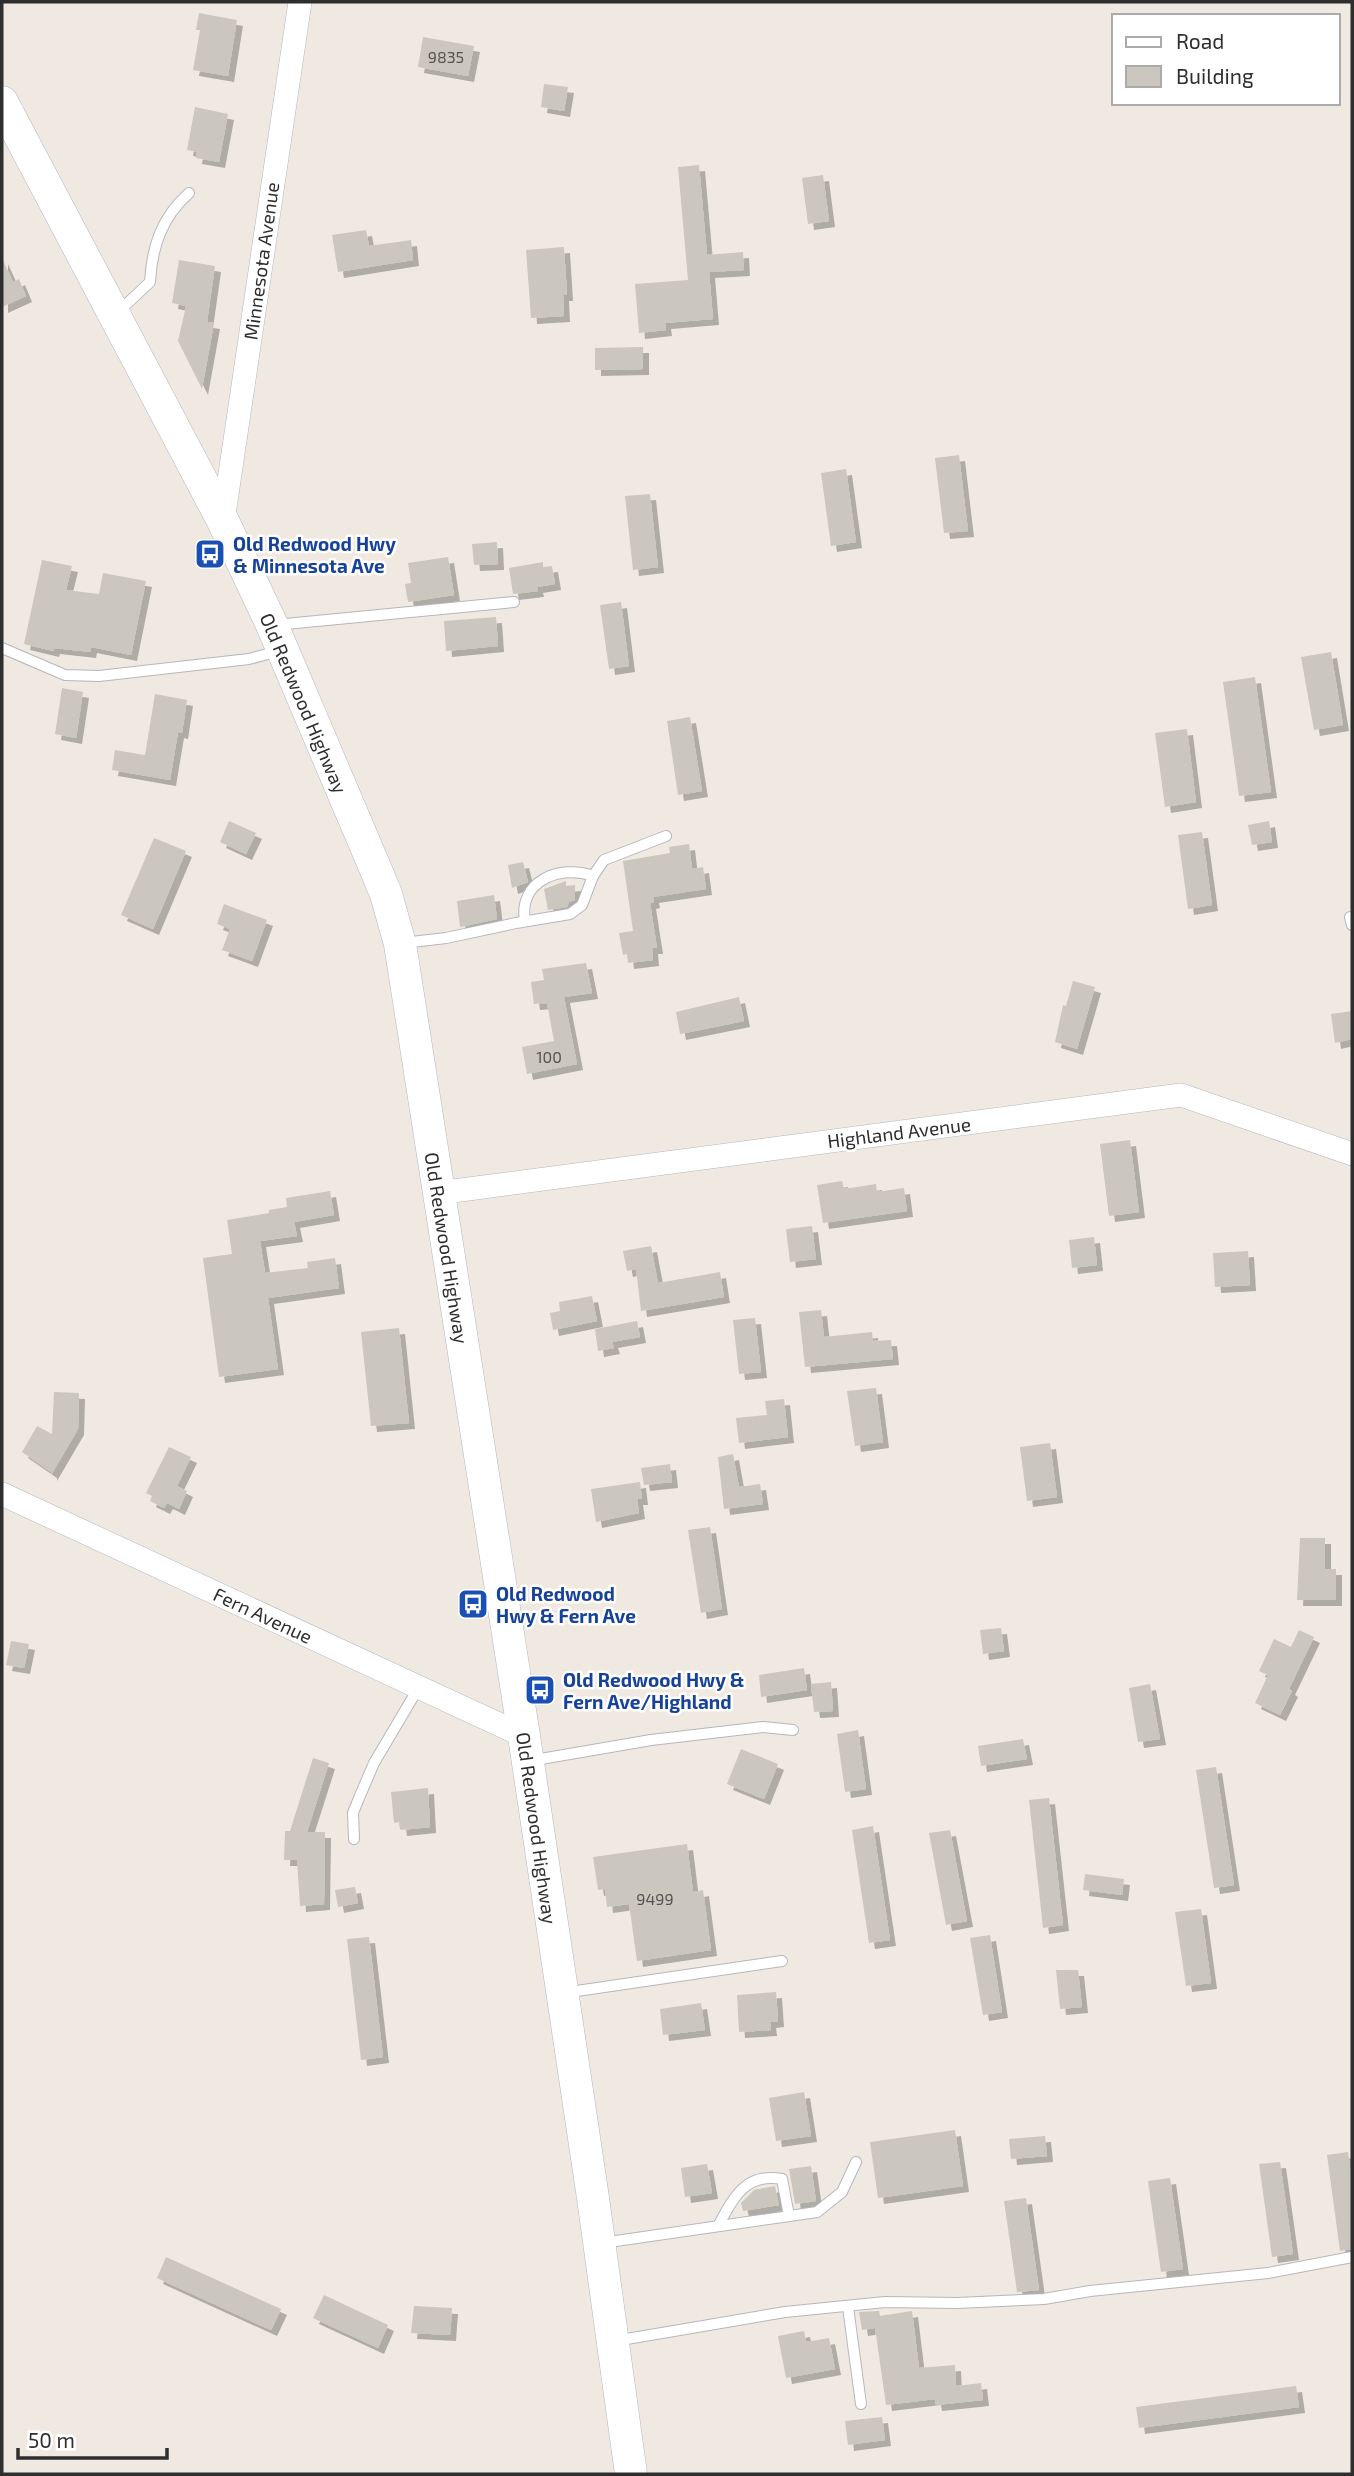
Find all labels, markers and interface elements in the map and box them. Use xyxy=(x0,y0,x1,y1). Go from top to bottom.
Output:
legend xyxy=(1112,14,1340,105)
text: Road xyxy=(1176,28,1224,53)
house number: 9835 xyxy=(428,47,464,66)
text: Building xyxy=(1176,63,1254,88)
street label: Minnesota Avenue xyxy=(239,181,283,341)
place label: Old Redwood Hwy & Minnesota Ave xyxy=(233,532,396,577)
bus stop icon: Old Redwood Hwy & Minnesota Ave xyxy=(193,537,227,571)
street label: Old Redwood Highway xyxy=(256,609,352,797)
house number: 100 xyxy=(536,1047,562,1066)
street label: Highland Avenue xyxy=(826,1112,972,1152)
street label: Old Redwood Highway xyxy=(420,1151,474,1345)
street label: Fern Avenue xyxy=(210,1582,316,1648)
place label: Old Redwood Hwy & Fern Ave xyxy=(496,1582,636,1628)
bus stop icon: Old Redwood Hwy & Fern Ave xyxy=(456,1587,490,1621)
place label: Old Redwood Hwy & Fern Ave/Highland xyxy=(563,1668,744,1713)
bus stop icon: Old Redwood Hwy & Fern Ave/Highland xyxy=(523,1673,557,1707)
street label: Old Redwood Highway xyxy=(512,1731,562,1925)
house number: 9499 xyxy=(636,1889,674,1908)
scale bar xyxy=(18,2416,166,2460)
text: 50 m xyxy=(28,2427,75,2452)

